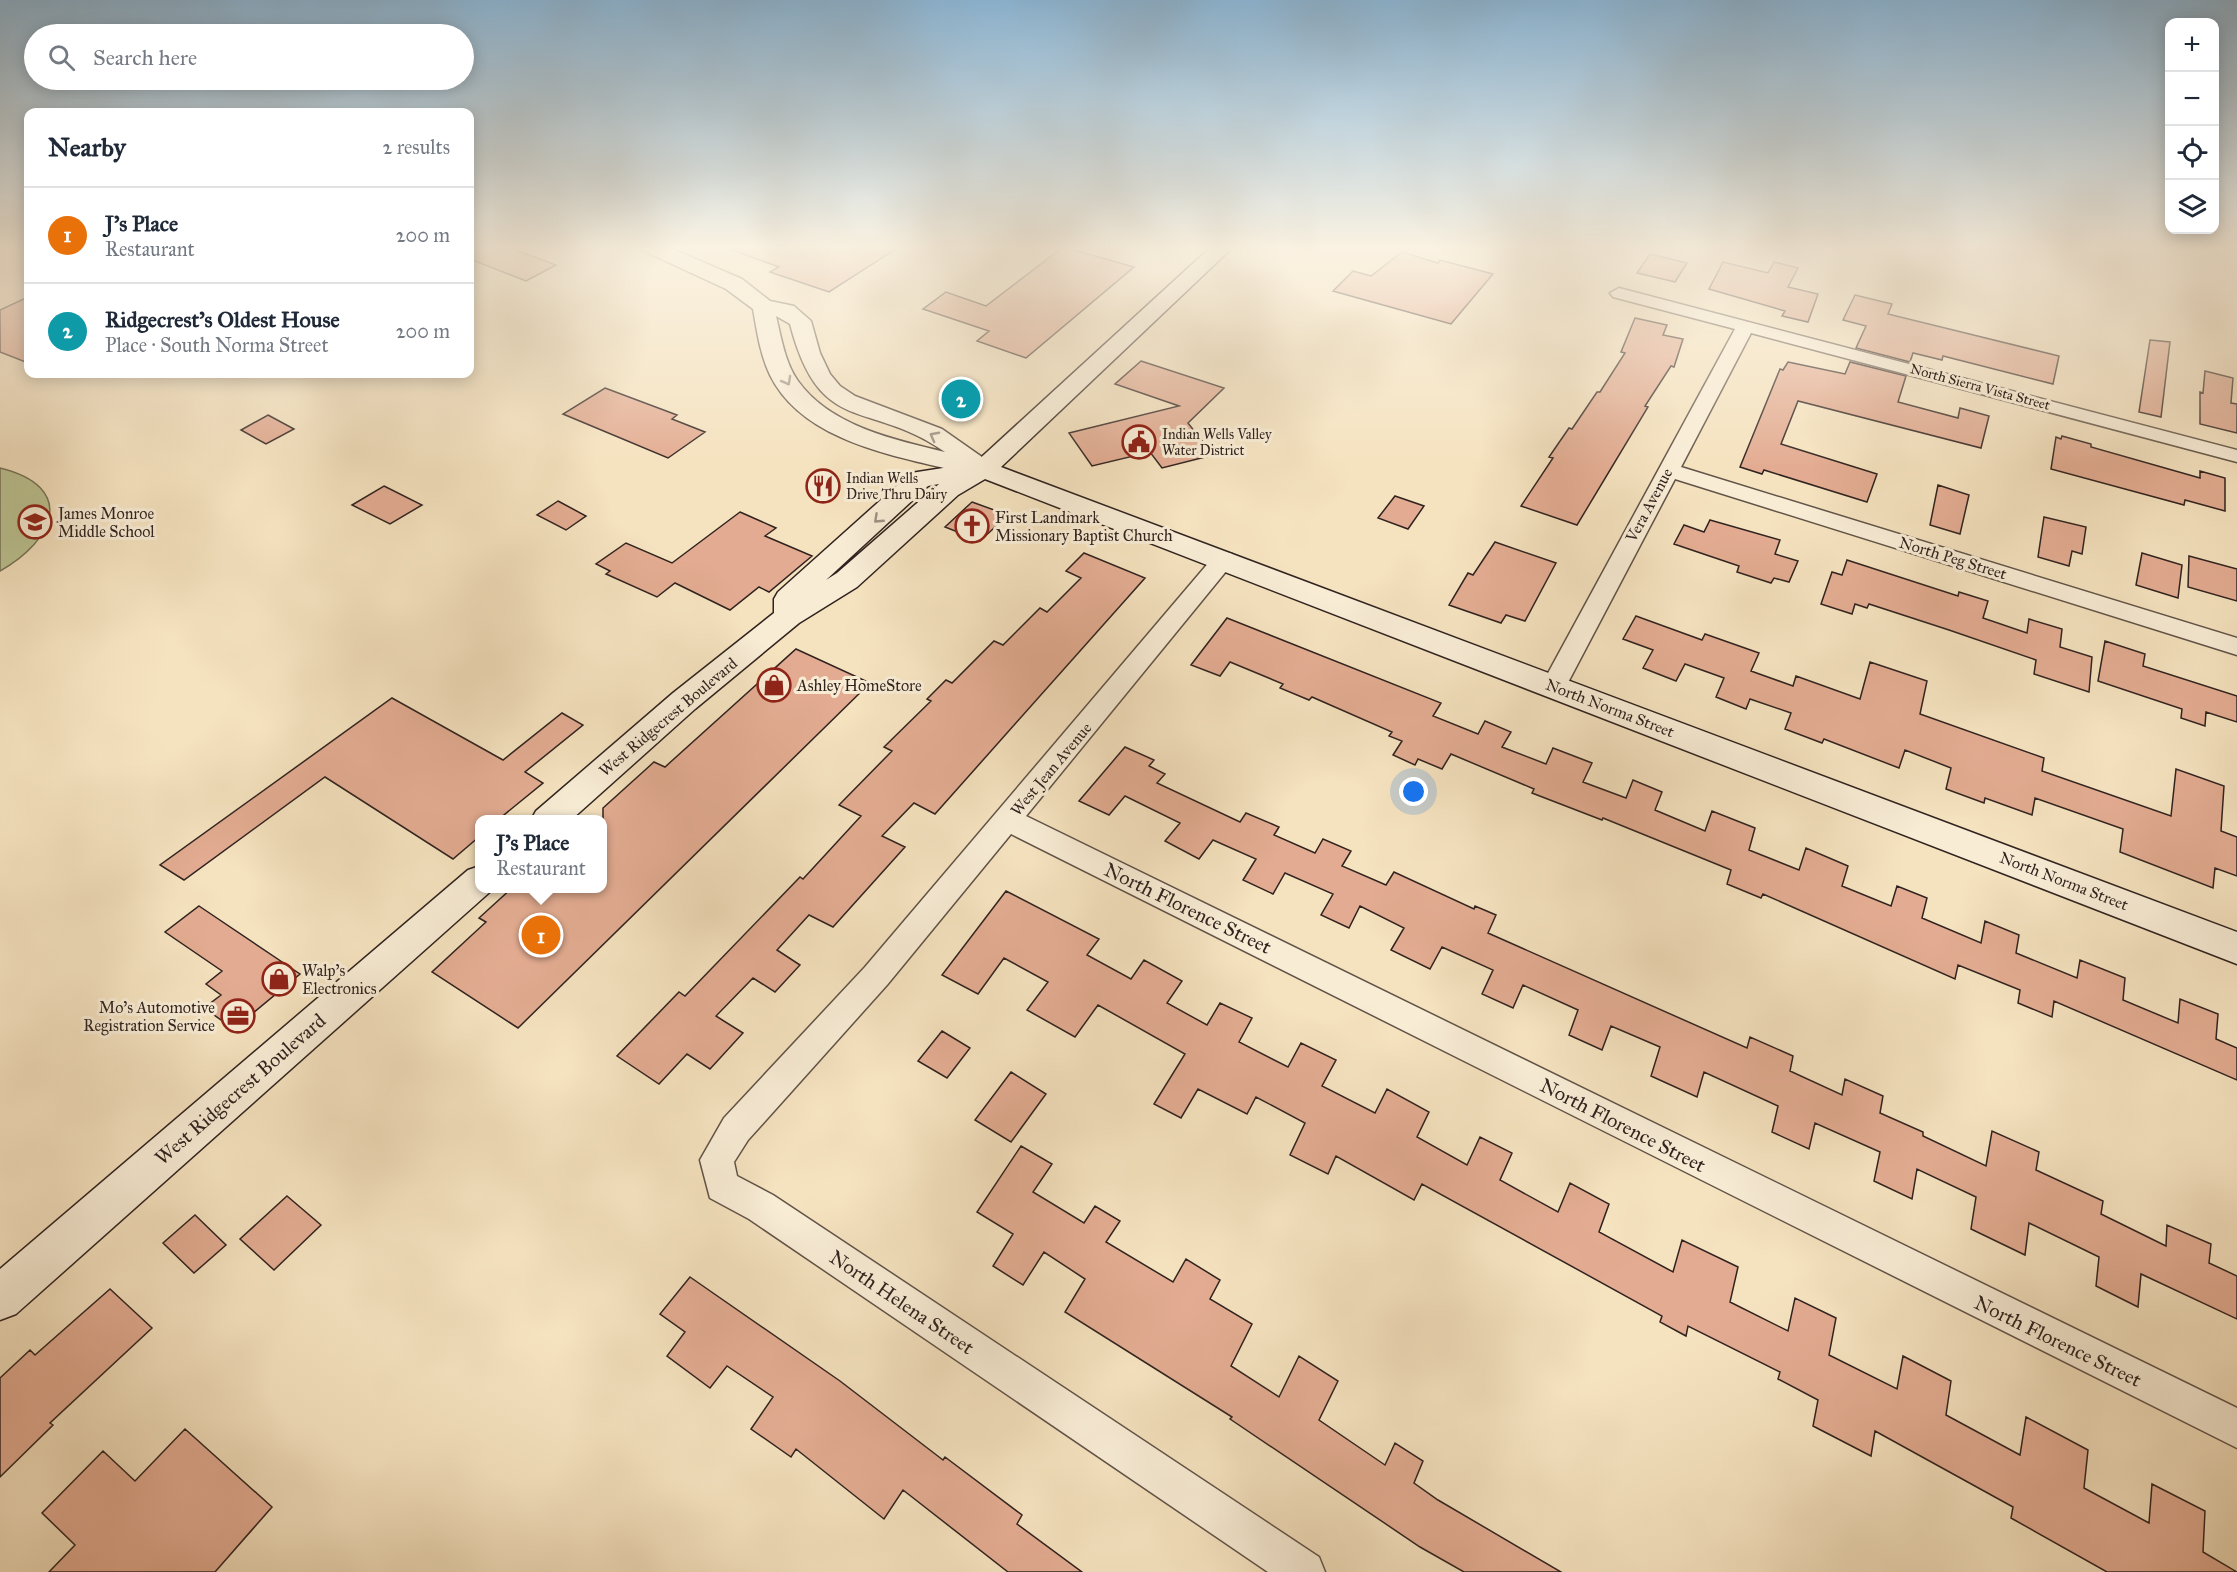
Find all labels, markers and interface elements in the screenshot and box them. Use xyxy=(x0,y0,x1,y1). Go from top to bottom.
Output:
map controls xyxy=(2165,18,2219,234)
button: + xyxy=(2165,18,2219,72)
search box xyxy=(24,24,474,90)
icon: search xyxy=(45,41,78,74)
text: Search here xyxy=(93,44,197,71)
button: − xyxy=(2165,72,2219,126)
button: locate xyxy=(2165,126,2219,180)
text: Nearby xyxy=(48,131,126,163)
text: 2 results xyxy=(382,135,450,159)
button: layers xyxy=(2165,180,2219,234)
text: J's Place xyxy=(105,210,178,237)
text: 1 xyxy=(64,223,71,247)
text: 200 m xyxy=(396,223,450,247)
text: Restaurant xyxy=(105,237,195,261)
text: Ridgecrest's Oldest House xyxy=(105,306,340,333)
text: 2 xyxy=(63,319,72,343)
text: 200 m xyxy=(396,319,450,343)
text: Place · South Norma Street xyxy=(105,333,328,357)
street label: North Sierra Vista Street xyxy=(1908,360,2052,414)
one-way arrow xyxy=(780,375,791,385)
pin: 2 xyxy=(942,376,980,422)
public building icon: Indian Wells Valley Water District xyxy=(1121,424,1157,460)
place label: Indian Wells Valley Water District xyxy=(1162,426,1272,459)
one-way arrow xyxy=(930,432,941,443)
street label: Vera Avenue xyxy=(1621,465,1677,546)
restaurant icon: Indian Wells Drive Thru Dairy xyxy=(805,468,841,504)
place label: Indian Wells Drive Thru Dairy xyxy=(846,470,948,503)
school or university icon: James Monroe Middle School xyxy=(17,504,53,540)
place label: James Monroe Middle School xyxy=(56,504,155,541)
church icon: First Landmark Missionary Baptist Church xyxy=(954,508,990,544)
place label: First Landmark Missionary Baptist Church xyxy=(995,508,1173,545)
one-way arrow xyxy=(874,511,885,522)
street label: North Peg Street xyxy=(1897,533,2009,584)
street label: West Ridgecrest Boulevard xyxy=(595,654,742,781)
shop icon: Ashley HomeStore xyxy=(756,667,792,703)
street label: North Norma Street xyxy=(1543,675,1677,741)
place label: Ashley HomeStore xyxy=(796,676,922,695)
street label: West Jean Avenue xyxy=(1006,718,1097,820)
your location xyxy=(1399,777,1428,806)
popup xyxy=(475,815,607,893)
text: J's Place xyxy=(496,829,569,856)
street label: North Norma Street xyxy=(1997,848,2131,914)
text: Restaurant xyxy=(496,856,586,880)
street label: North Florence Street xyxy=(1101,857,1275,959)
pin: 1 xyxy=(522,912,560,958)
shop icon: Walp's Electronics xyxy=(261,961,297,997)
place label: Walp's Electronics xyxy=(302,961,377,998)
place label: Mo's Automotive Registration Service xyxy=(83,998,215,1036)
office icon: Mo's Automotive Registration Service xyxy=(220,998,256,1034)
street label: West Ridgecrest Boulevard xyxy=(150,1008,331,1170)
street label: North Florence Street xyxy=(1536,1073,1710,1177)
street label: North Helena Street xyxy=(825,1245,979,1359)
street label: North Florence Street xyxy=(1971,1290,2145,1392)

